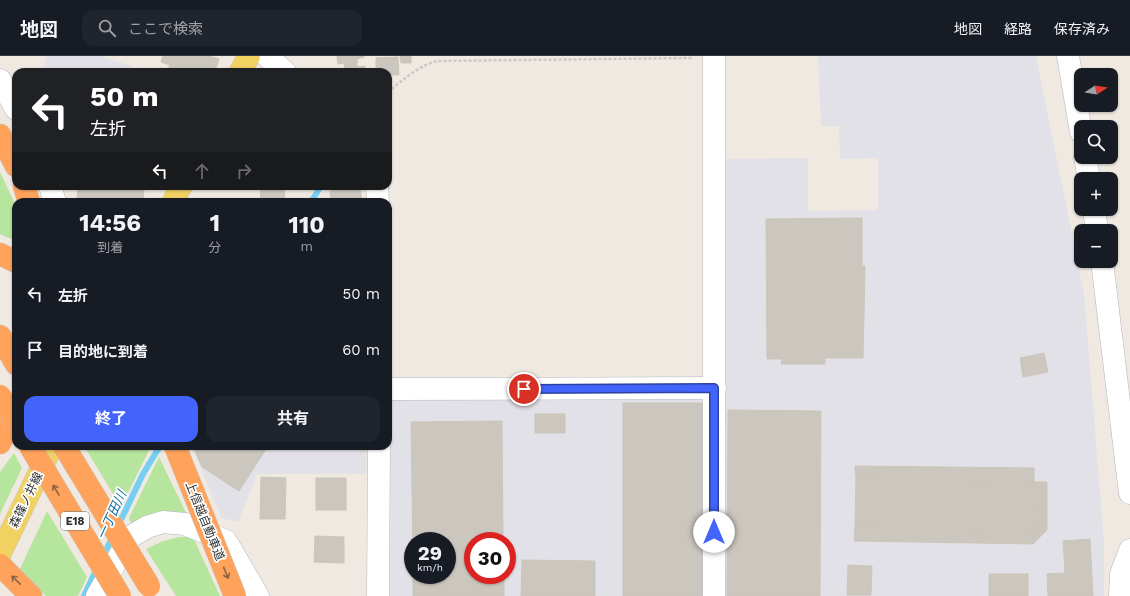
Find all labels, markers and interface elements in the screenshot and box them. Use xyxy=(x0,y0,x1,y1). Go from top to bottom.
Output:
search box xyxy=(82,10,362,46)
icon: search xyxy=(96,17,118,39)
text: 地図 xyxy=(20,18,58,41)
text: ここで検索 xyxy=(128,20,203,38)
text: 地図 xyxy=(954,21,982,37)
text: 経路 xyxy=(1004,21,1032,37)
text: 保存済み xyxy=(1054,21,1110,37)
north arrow xyxy=(1074,68,1118,112)
map controls xyxy=(1074,68,1118,268)
text: 50 m xyxy=(90,80,159,113)
icon: left xyxy=(24,84,76,136)
text: 左折 xyxy=(90,118,126,139)
button: search xyxy=(1074,120,1118,164)
icon: left xyxy=(149,160,171,182)
icon: ahead xyxy=(191,160,213,182)
icon: right xyxy=(233,160,255,182)
button: + xyxy=(1074,172,1118,216)
text: 14:56 xyxy=(79,209,141,237)
text: 1 xyxy=(210,209,220,237)
text: 110 xyxy=(289,211,325,239)
button: − xyxy=(1074,224,1118,268)
text: m xyxy=(300,239,313,254)
text: 到着 xyxy=(97,240,123,255)
text: 分 xyxy=(208,240,221,255)
icon: left xyxy=(24,283,46,305)
text: 50 m xyxy=(343,285,380,303)
text: 左折 xyxy=(58,287,88,305)
icon: arrive xyxy=(24,339,46,361)
text: 60 m xyxy=(342,341,380,359)
text: 目的地に到着 xyxy=(58,343,148,361)
pin xyxy=(507,372,541,406)
icon: arrive xyxy=(513,378,535,400)
button: 終了 xyxy=(24,396,198,442)
button: 共有 xyxy=(206,396,380,442)
street label: 森篠ノ井線 xyxy=(7,470,45,530)
street label: 上信越自動車道 xyxy=(183,479,227,563)
one-way arrow xyxy=(52,484,60,496)
water label: 一丁田川 xyxy=(94,487,130,542)
position arrow xyxy=(693,511,735,553)
road number: E18 xyxy=(61,512,89,530)
speed limit sign: 30 xyxy=(464,532,516,584)
text: 29 xyxy=(418,541,442,565)
text: km/h xyxy=(417,562,443,573)
one-way arrow xyxy=(223,567,230,579)
one-way arrow xyxy=(11,575,21,585)

